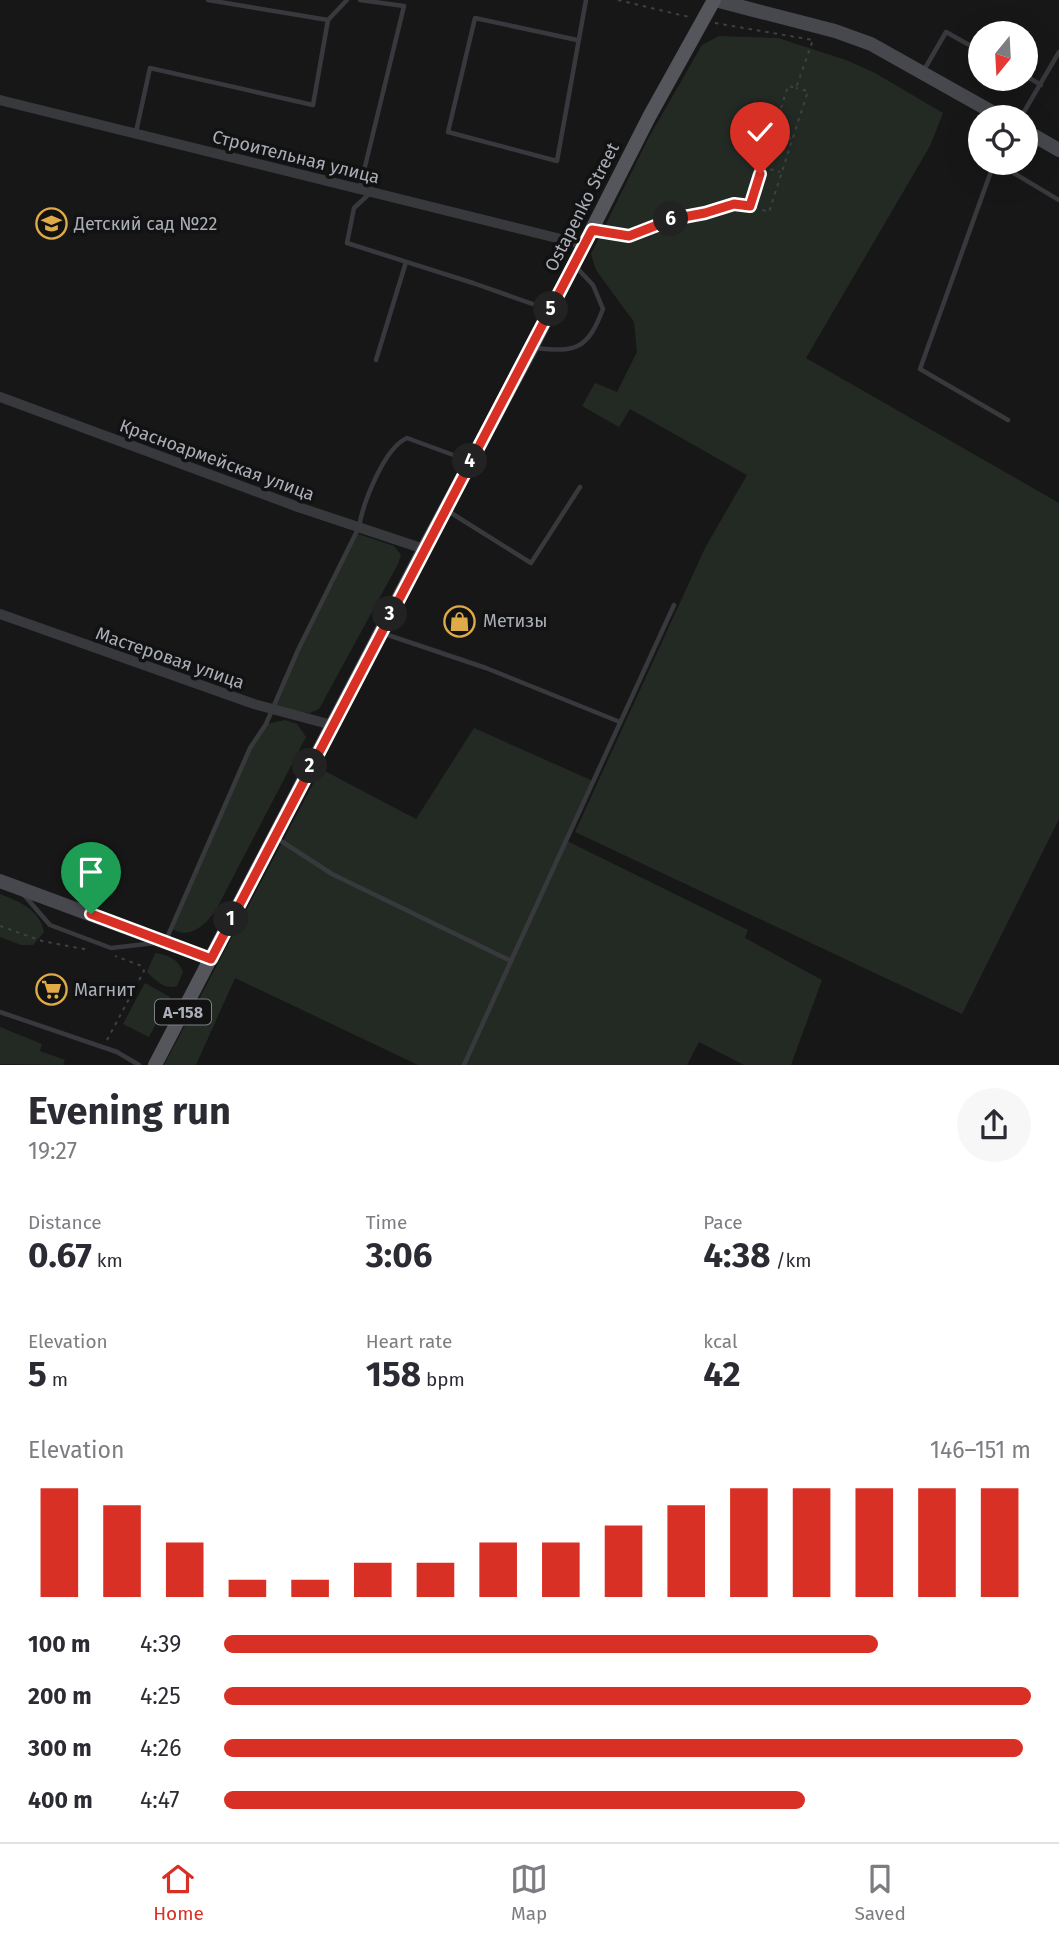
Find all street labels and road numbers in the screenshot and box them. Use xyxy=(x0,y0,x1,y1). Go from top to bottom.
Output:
street label: Строительная улица xyxy=(210,126,382,188)
street label: Ostapenko Street xyxy=(540,139,624,275)
street label: Красноармейская улица xyxy=(116,414,318,506)
street label: Мастеровая улица xyxy=(93,622,247,694)
road number: А-158 xyxy=(155,1000,211,1024)

